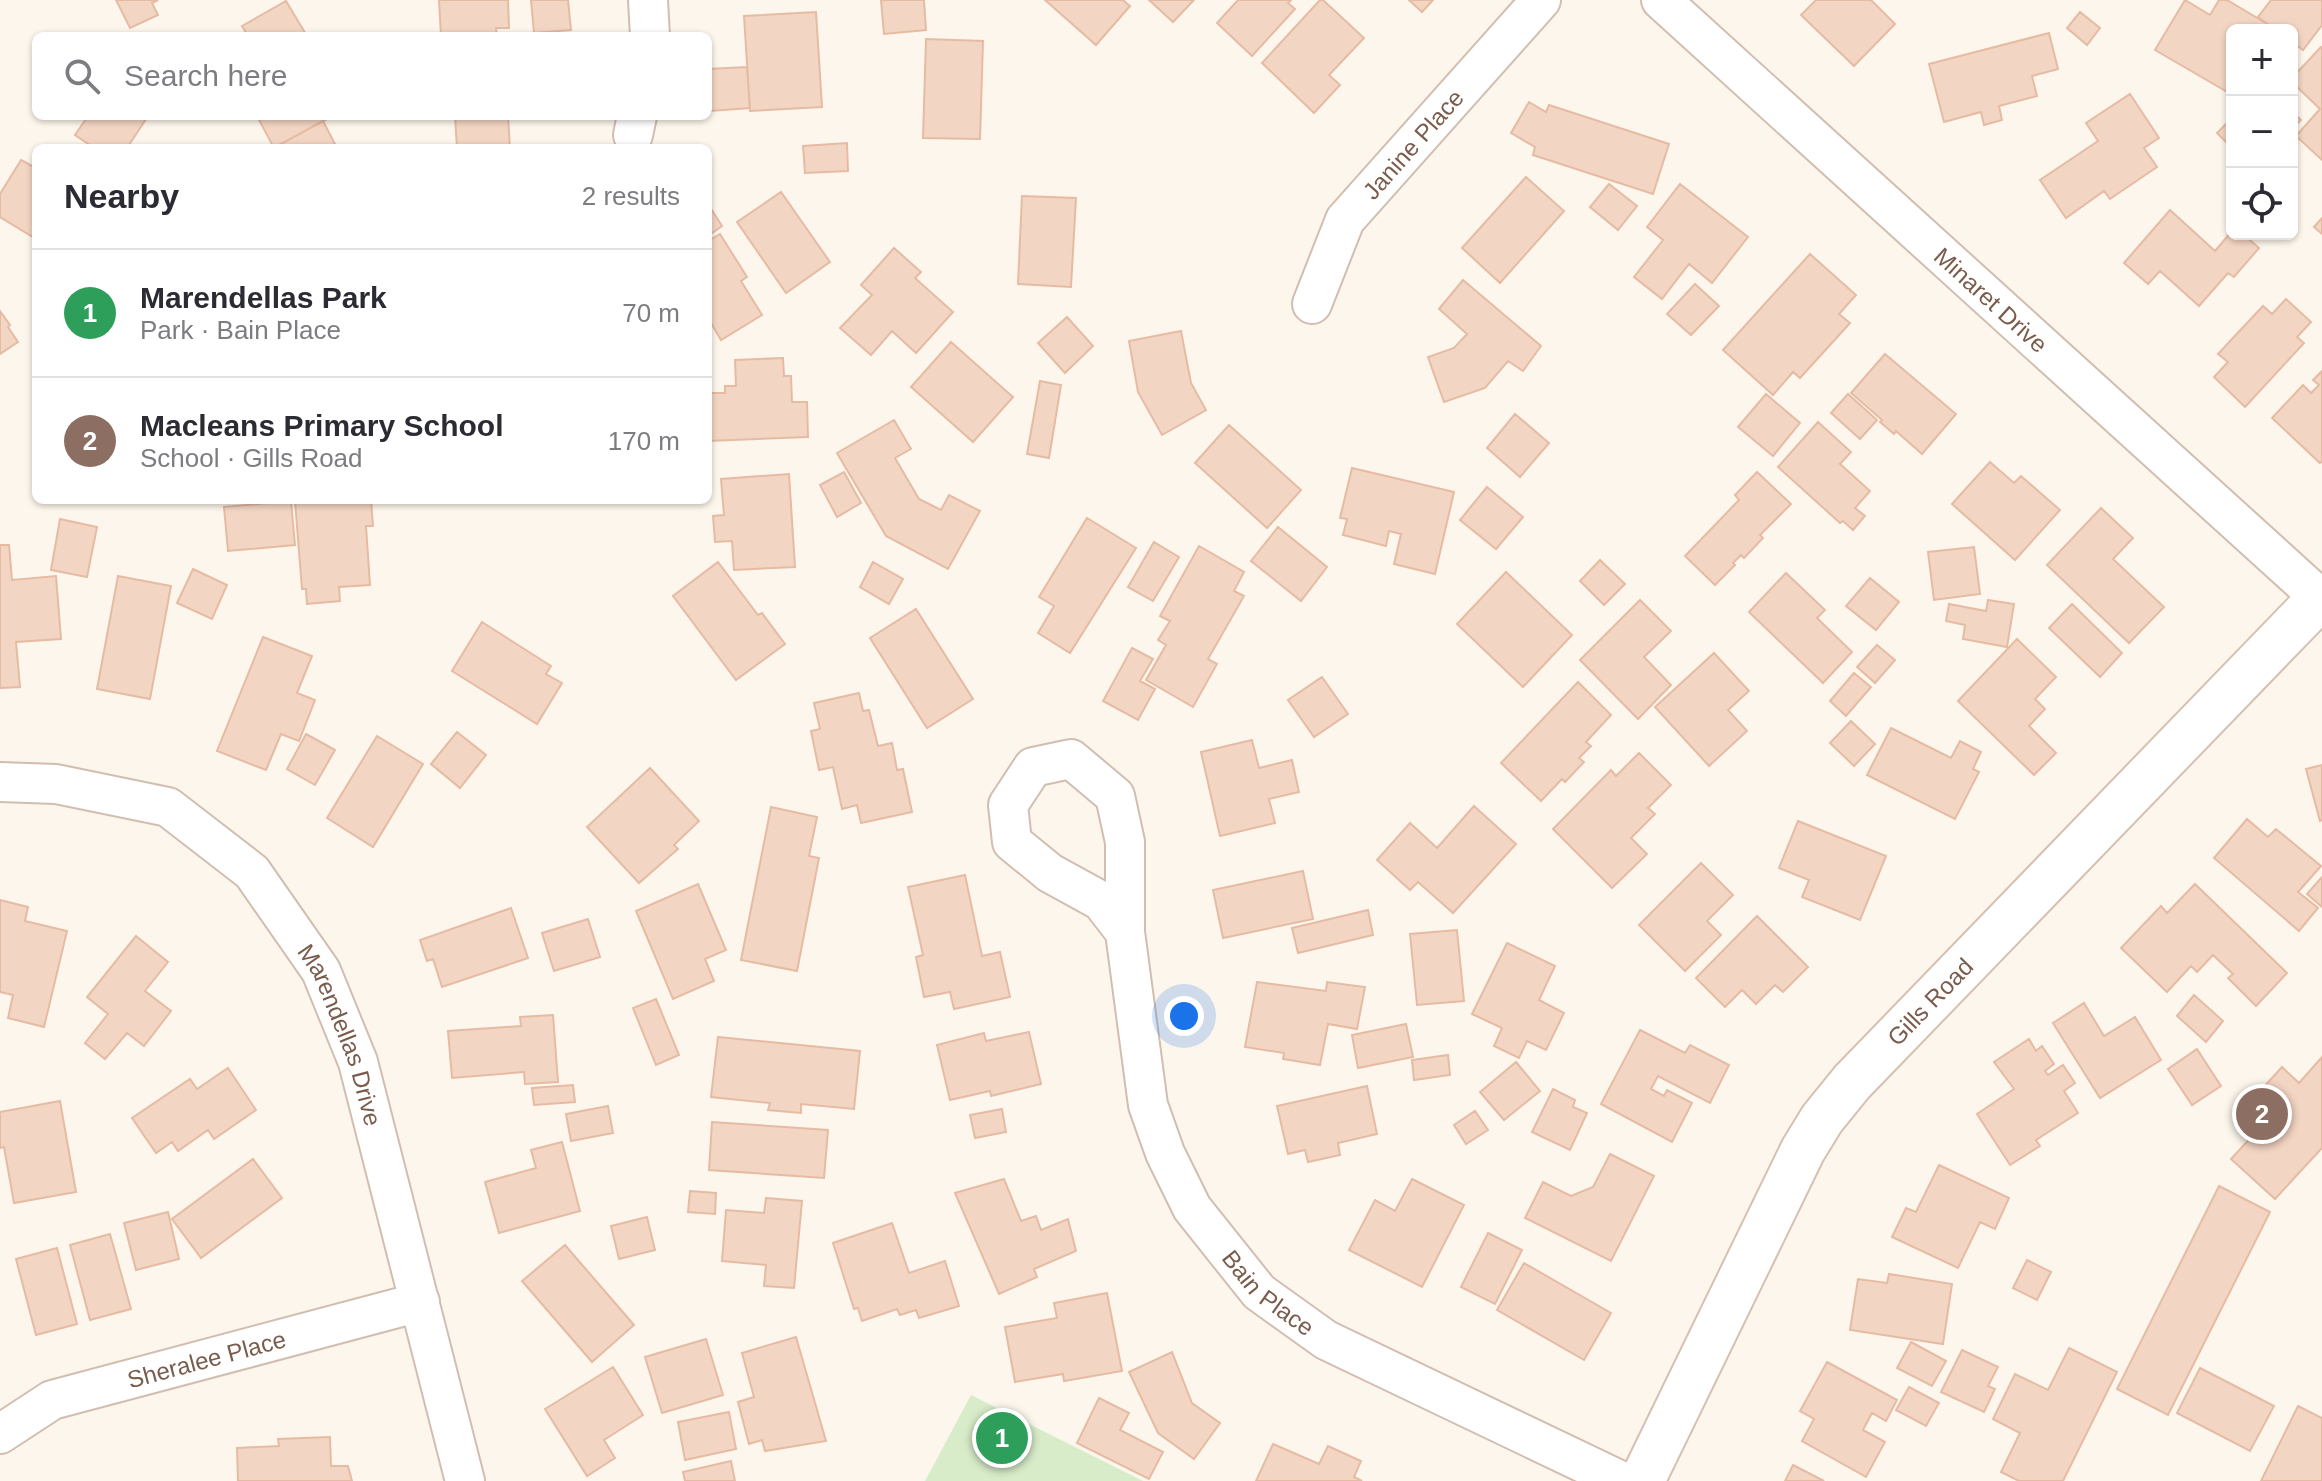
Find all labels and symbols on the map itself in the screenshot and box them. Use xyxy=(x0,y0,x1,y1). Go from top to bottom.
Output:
street label: Janine Place xyxy=(1357,84,1469,204)
street label: Minaret Drive xyxy=(1929,242,2053,358)
street label: Marendellas Drive xyxy=(293,939,387,1129)
street label: Gills Road xyxy=(1882,952,1978,1051)
your location xyxy=(1164,996,1204,1036)
pin: 2 xyxy=(2236,1084,2288,1144)
street label: Bain Place xyxy=(1217,1244,1319,1341)
street label: Sheralee Place xyxy=(124,1325,289,1393)
pin: 1 xyxy=(976,1408,1028,1468)

